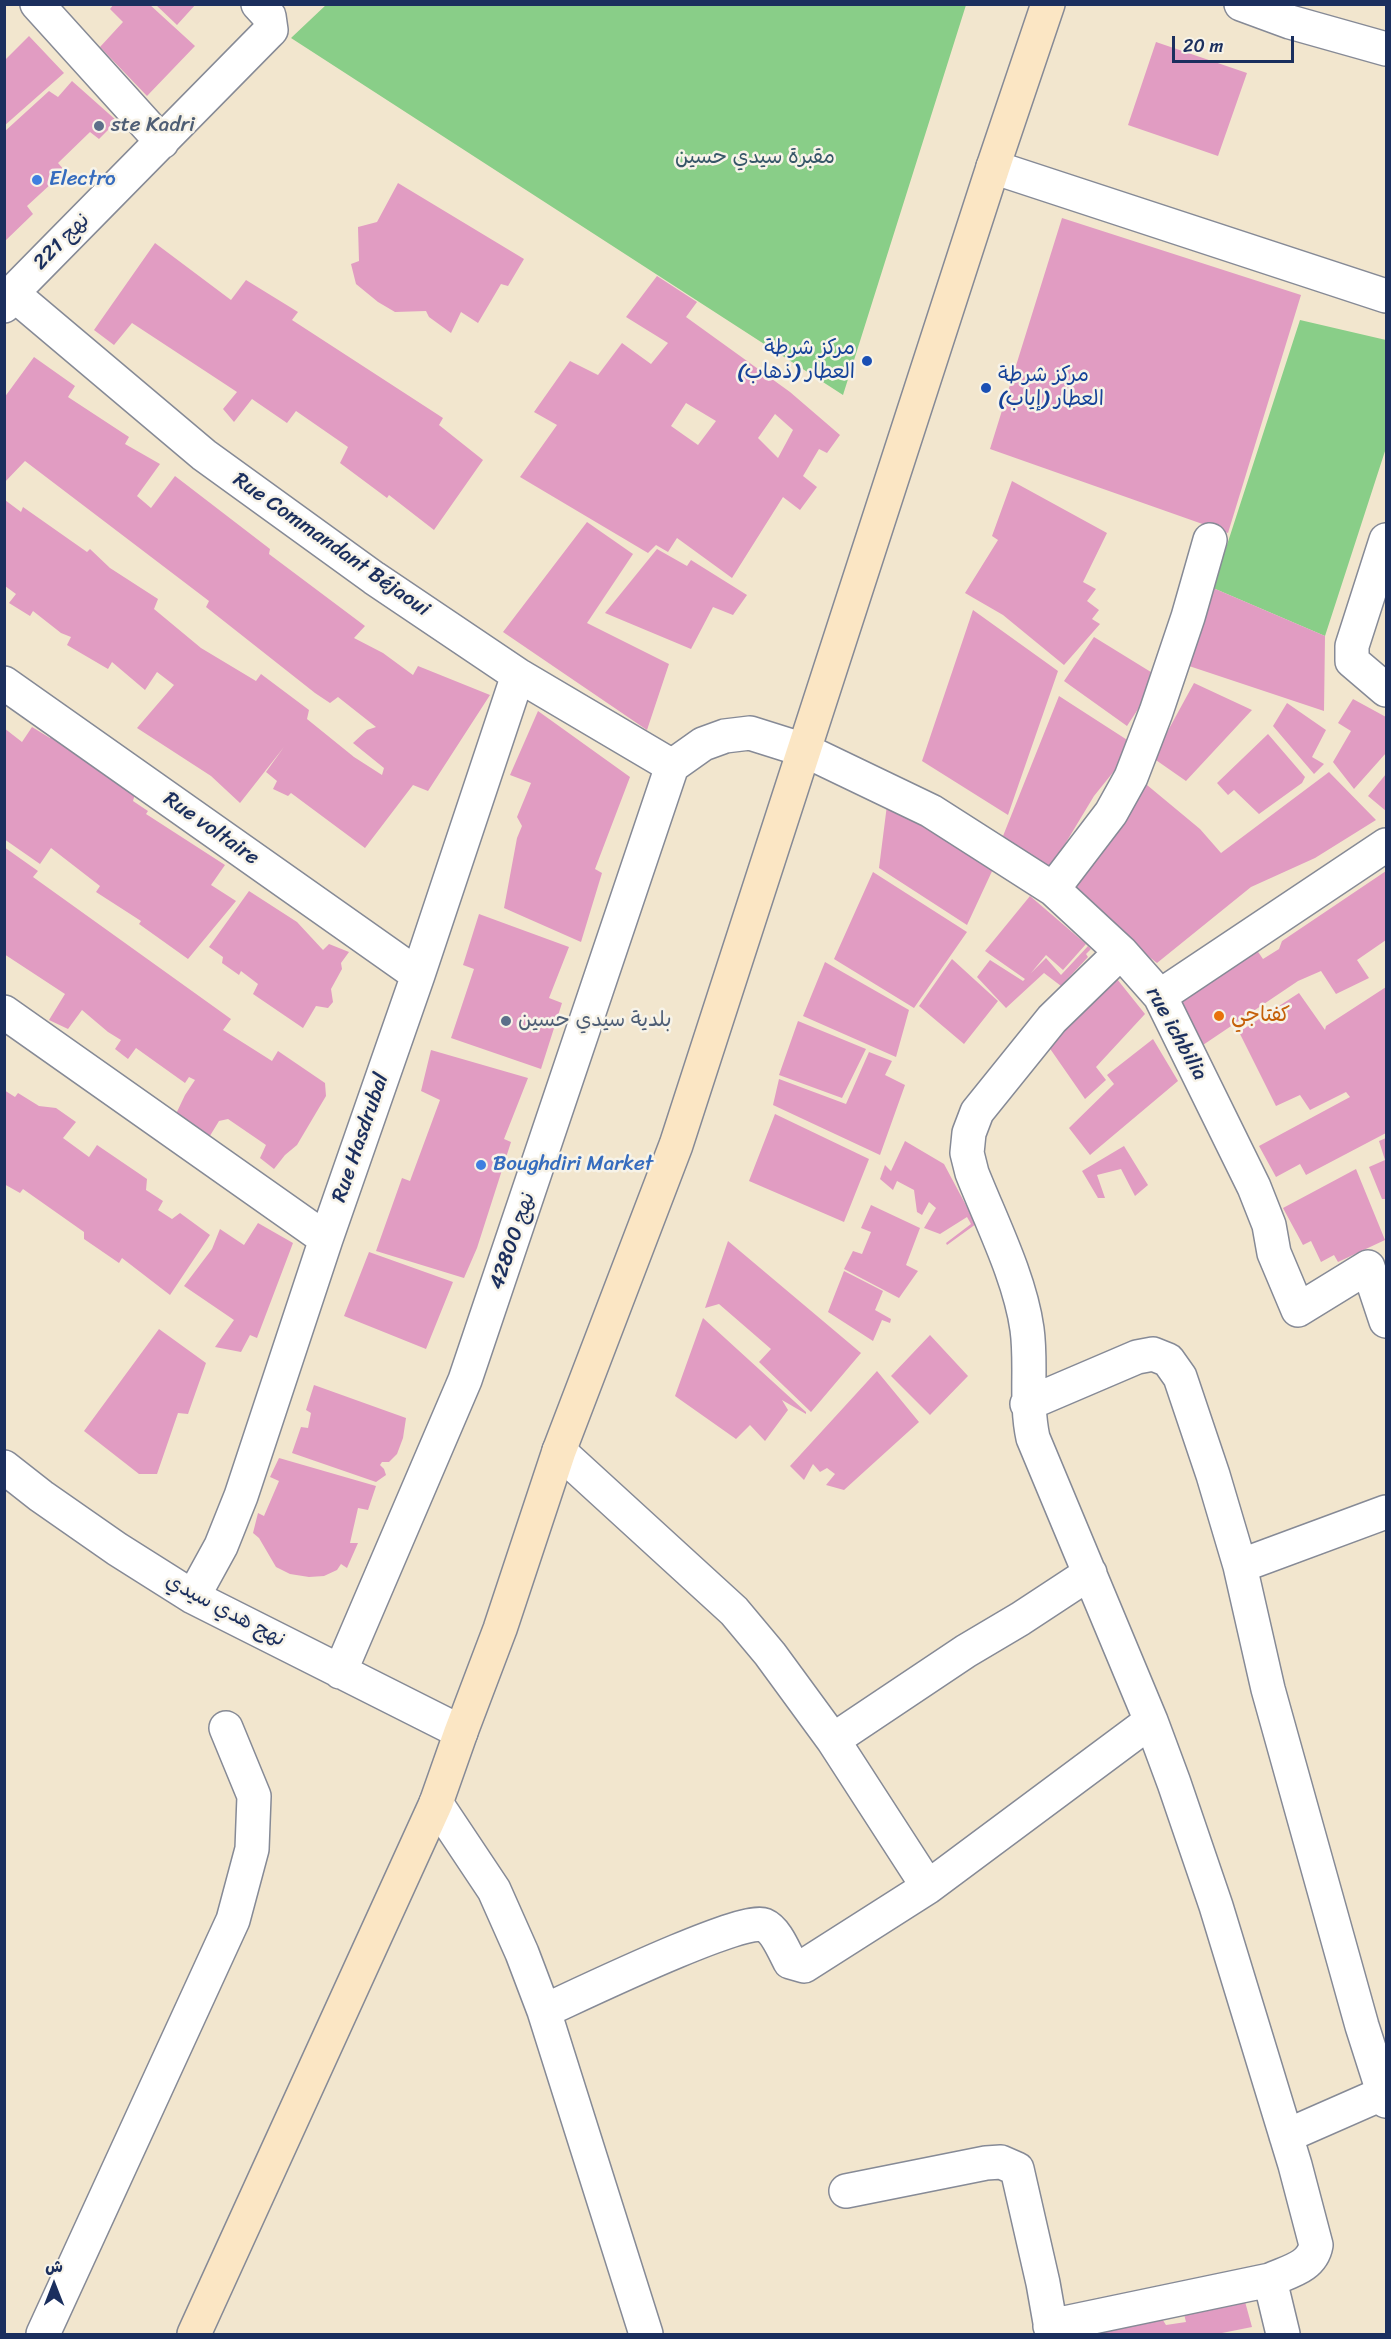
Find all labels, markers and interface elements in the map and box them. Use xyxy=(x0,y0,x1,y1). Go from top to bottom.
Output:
scale bar xyxy=(1175,24,1296,62)
text: 20 m xyxy=(1183,30,1223,62)
place label: ste Kadri xyxy=(111,113,195,139)
marker: ste Kadri xyxy=(92,119,106,133)
park label: مقبرة سيدي حسين xyxy=(675,145,835,171)
place label: Electro xyxy=(49,167,116,193)
marker: Electro xyxy=(30,173,44,187)
street label: نهج 221 xyxy=(28,208,96,276)
place label: مركز شرطة العطار (ذهاب) xyxy=(737,336,855,386)
marker: مركز شرطة العطار (ذهاب) xyxy=(860,354,874,368)
place label: مركز شرطة العطار (إياب) xyxy=(998,363,1104,413)
marker: مركز شرطة العطار (إياب) xyxy=(979,381,993,395)
street label: Rue Commandant Béjaoui xyxy=(228,468,434,622)
street label: Rue voltaire xyxy=(158,787,264,871)
street label: rue ichbilia xyxy=(1140,983,1212,1085)
place label: كفتاجي xyxy=(1231,1003,1290,1029)
place label: بلدية سيدي حسين xyxy=(518,1008,671,1034)
marker: كفتاجي xyxy=(1212,1009,1226,1023)
marker: بلدية سيدي حسين xyxy=(499,1014,513,1028)
street label: Rue Hasdrubal xyxy=(327,1070,395,1206)
place label: Boughdiri Market xyxy=(493,1152,653,1178)
marker: Boughdiri Market xyxy=(474,1158,488,1172)
street label: نهج 42800 xyxy=(485,1189,541,1293)
street label: نهج هدي سيدي xyxy=(161,1569,289,1653)
text: ش xyxy=(45,2252,63,2281)
north arrow xyxy=(24,2255,84,2315)

